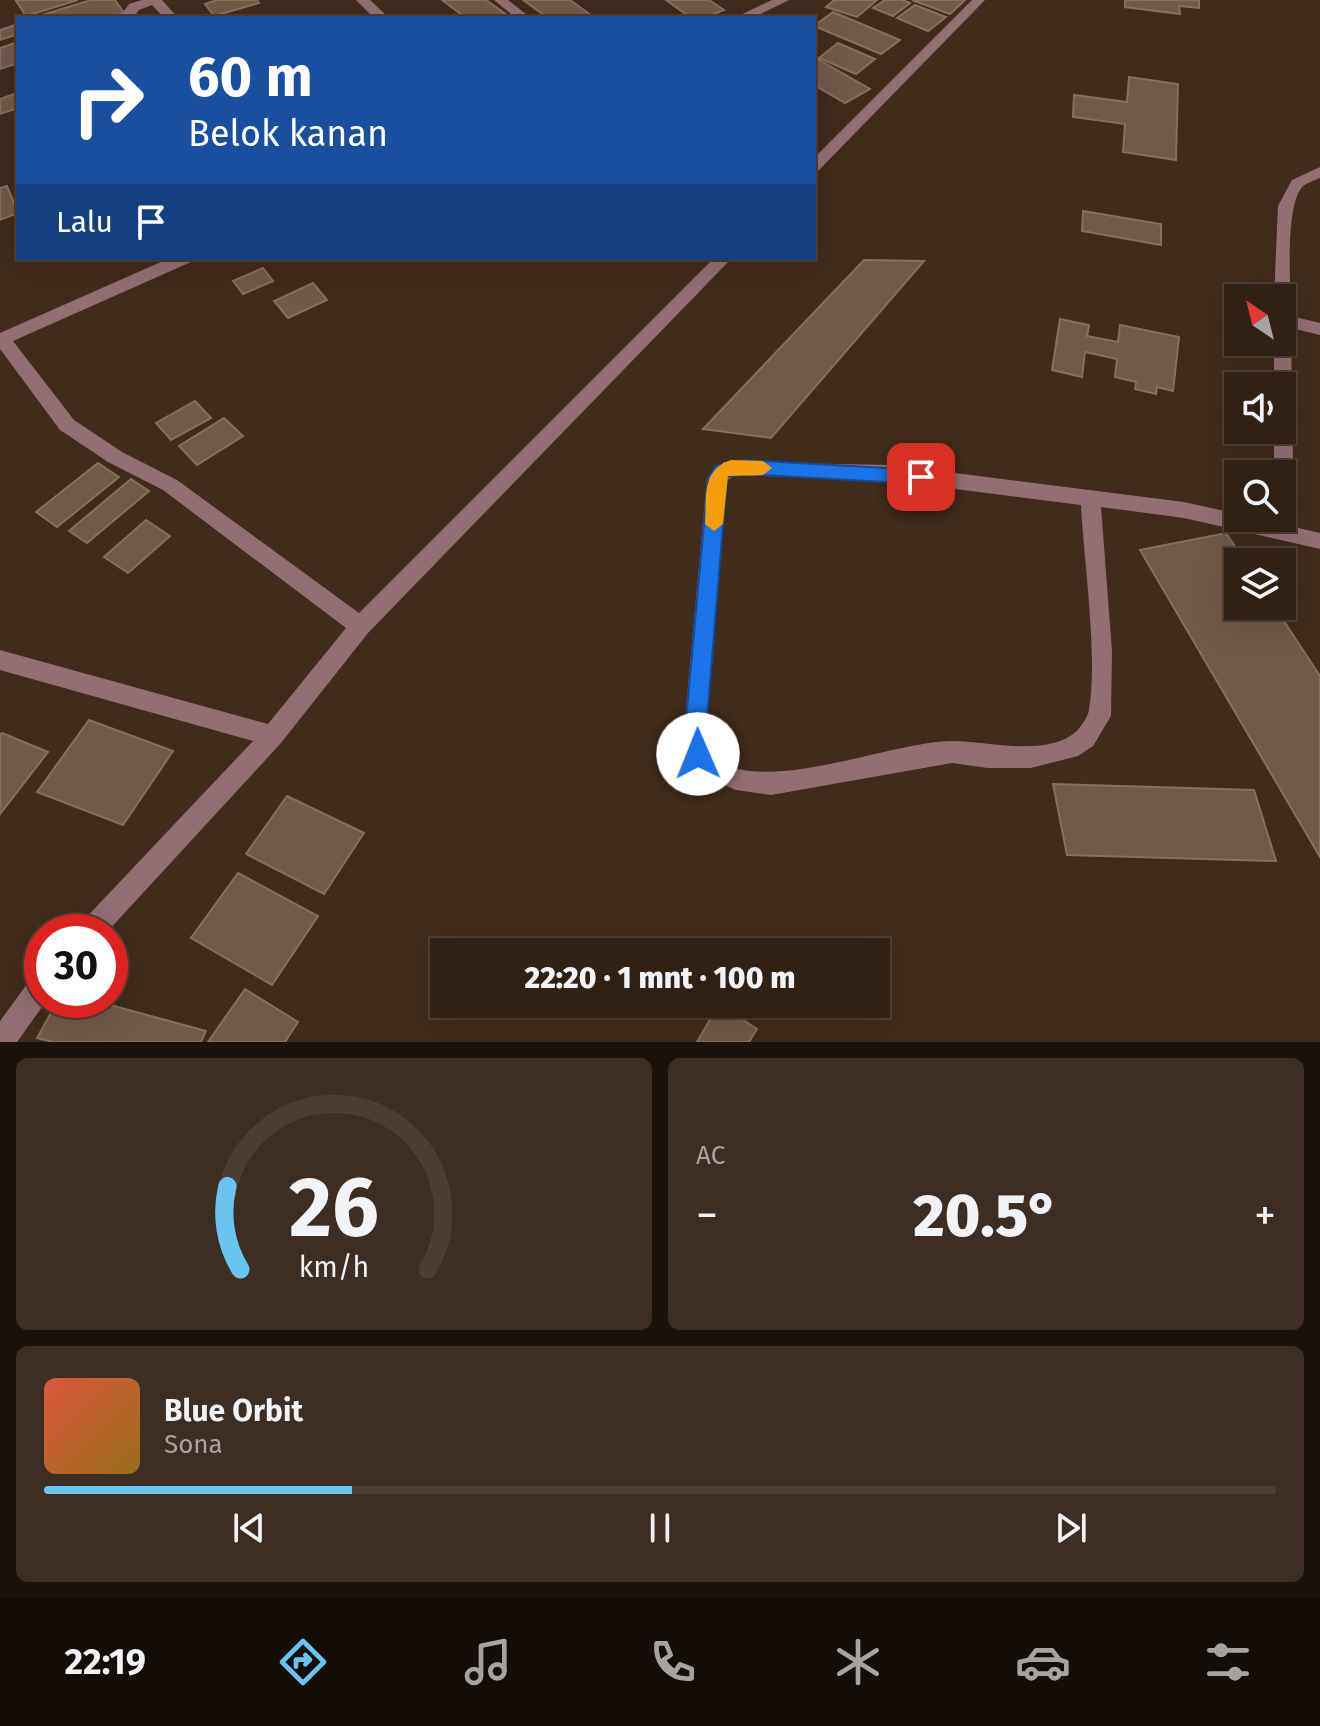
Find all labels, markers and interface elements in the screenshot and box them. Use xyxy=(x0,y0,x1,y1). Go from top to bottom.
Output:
text: 60 m xyxy=(188,44,313,111)
icon: right xyxy=(56,48,160,152)
text: Belok kanan xyxy=(188,112,388,156)
icon: arrive xyxy=(129,200,173,244)
text: Lalu xyxy=(56,204,113,240)
north arrow xyxy=(1224,284,1296,356)
map controls xyxy=(1224,284,1296,620)
button: sound xyxy=(1224,372,1296,444)
pin xyxy=(887,443,955,511)
icon: arrive xyxy=(899,455,943,499)
button: search xyxy=(1224,460,1296,532)
button: layers xyxy=(1224,548,1296,620)
position arrow xyxy=(656,712,740,796)
speed limit sign: 30 xyxy=(24,914,128,1018)
text: 22:20 · 1 mnt · 100 m xyxy=(524,960,796,996)
text: AC xyxy=(696,1140,725,1171)
text: 26 xyxy=(289,1158,379,1258)
text: 20.5° xyxy=(913,1180,1059,1252)
text: − xyxy=(696,1189,718,1242)
text: + xyxy=(1254,1189,1276,1242)
text: km/h xyxy=(299,1250,369,1285)
text: Blue Orbit xyxy=(164,1393,303,1429)
text: Sona xyxy=(164,1429,223,1460)
icon: previous xyxy=(227,1506,271,1550)
icon: pause xyxy=(638,1506,682,1550)
icon: next xyxy=(1049,1506,1093,1550)
icon: directions xyxy=(275,1634,331,1690)
icon: music xyxy=(460,1634,516,1690)
icon: phone xyxy=(645,1634,701,1690)
icon: climate xyxy=(830,1634,886,1690)
icon: car xyxy=(1015,1634,1071,1690)
icon: filters xyxy=(1200,1634,1256,1690)
text: 22:19 xyxy=(64,1640,146,1684)

